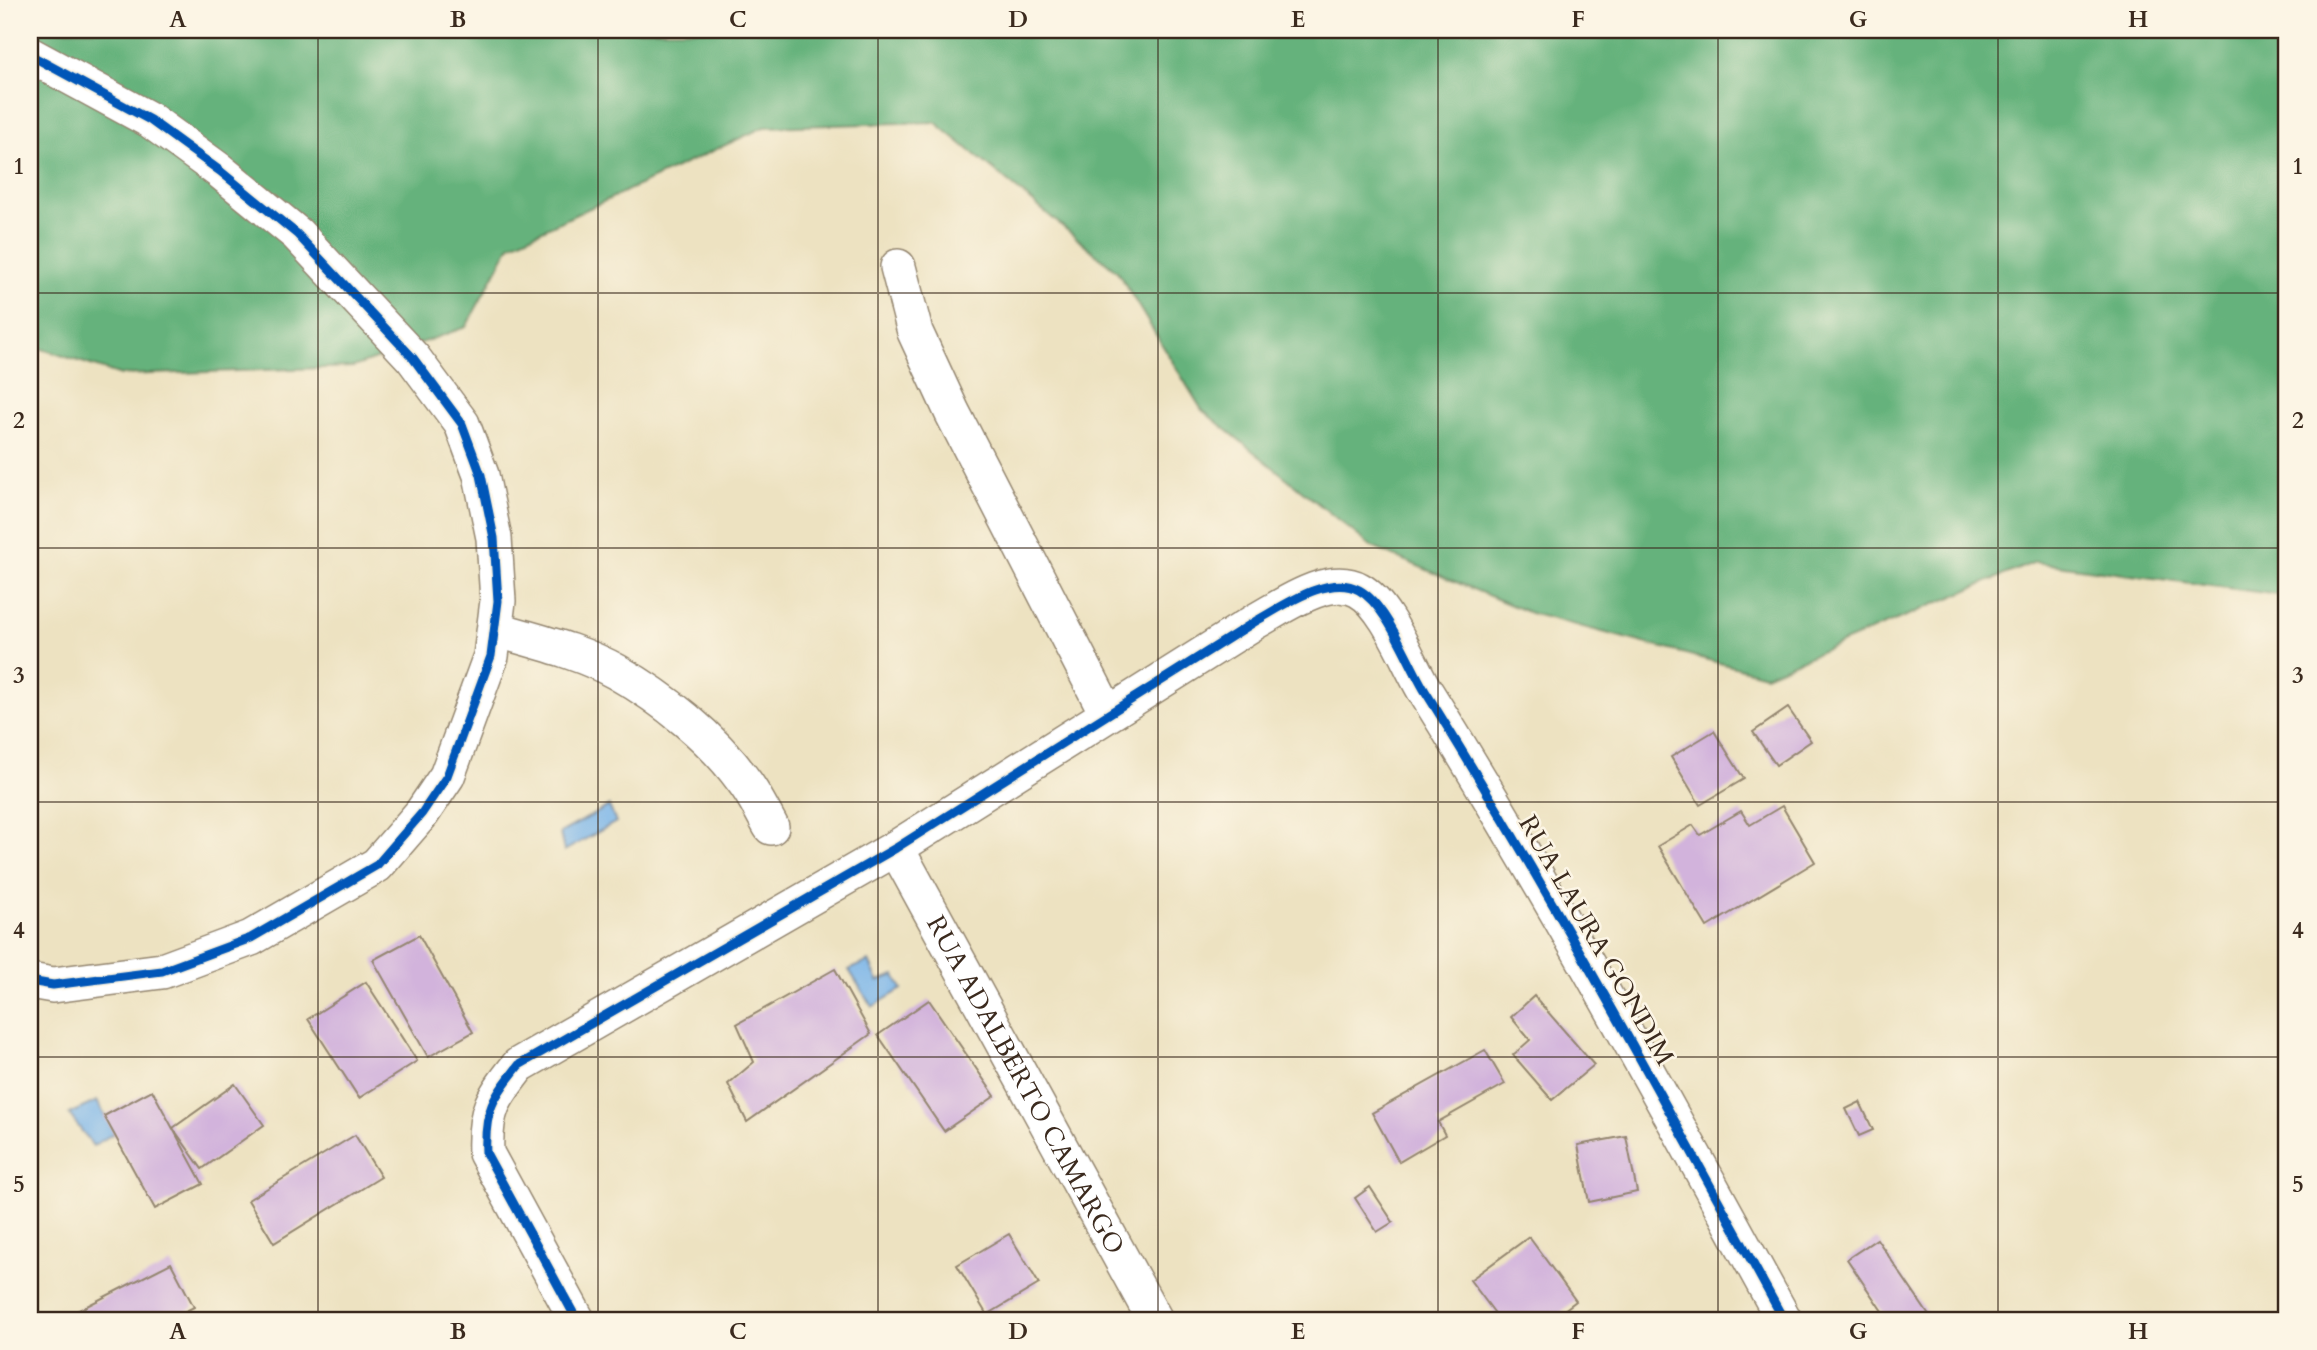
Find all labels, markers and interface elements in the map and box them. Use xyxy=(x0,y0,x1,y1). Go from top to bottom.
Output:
text: A xyxy=(169,4,187,35)
text: B xyxy=(450,4,466,35)
text: C xyxy=(729,4,747,35)
text: D xyxy=(1008,4,1028,35)
text: E xyxy=(1291,4,1305,35)
text: F xyxy=(1571,4,1585,35)
text: G xyxy=(1849,4,1868,35)
text: H xyxy=(2128,4,2148,35)
text: 1 xyxy=(13,151,25,182)
text: 1 xyxy=(2292,151,2304,182)
text: 2 xyxy=(13,405,25,436)
text: 2 xyxy=(2292,405,2304,436)
text: 3 xyxy=(13,660,25,691)
text: 3 xyxy=(2292,660,2304,691)
street label: RUA LAURA GONDIM xyxy=(1511,809,1683,1072)
street label: RUA ADALBERTO CAMARGO xyxy=(918,909,1133,1261)
text: 4 xyxy=(13,915,25,946)
text: 4 xyxy=(2292,915,2304,946)
text: 5 xyxy=(13,1169,25,1200)
text: 5 xyxy=(2292,1169,2304,1200)
text: A xyxy=(169,1316,187,1347)
text: B xyxy=(450,1316,466,1347)
text: C xyxy=(729,1316,747,1347)
text: D xyxy=(1008,1316,1028,1347)
text: E xyxy=(1291,1316,1305,1347)
text: F xyxy=(1571,1316,1585,1347)
text: G xyxy=(1849,1316,1868,1347)
text: H xyxy=(2128,1316,2148,1347)

